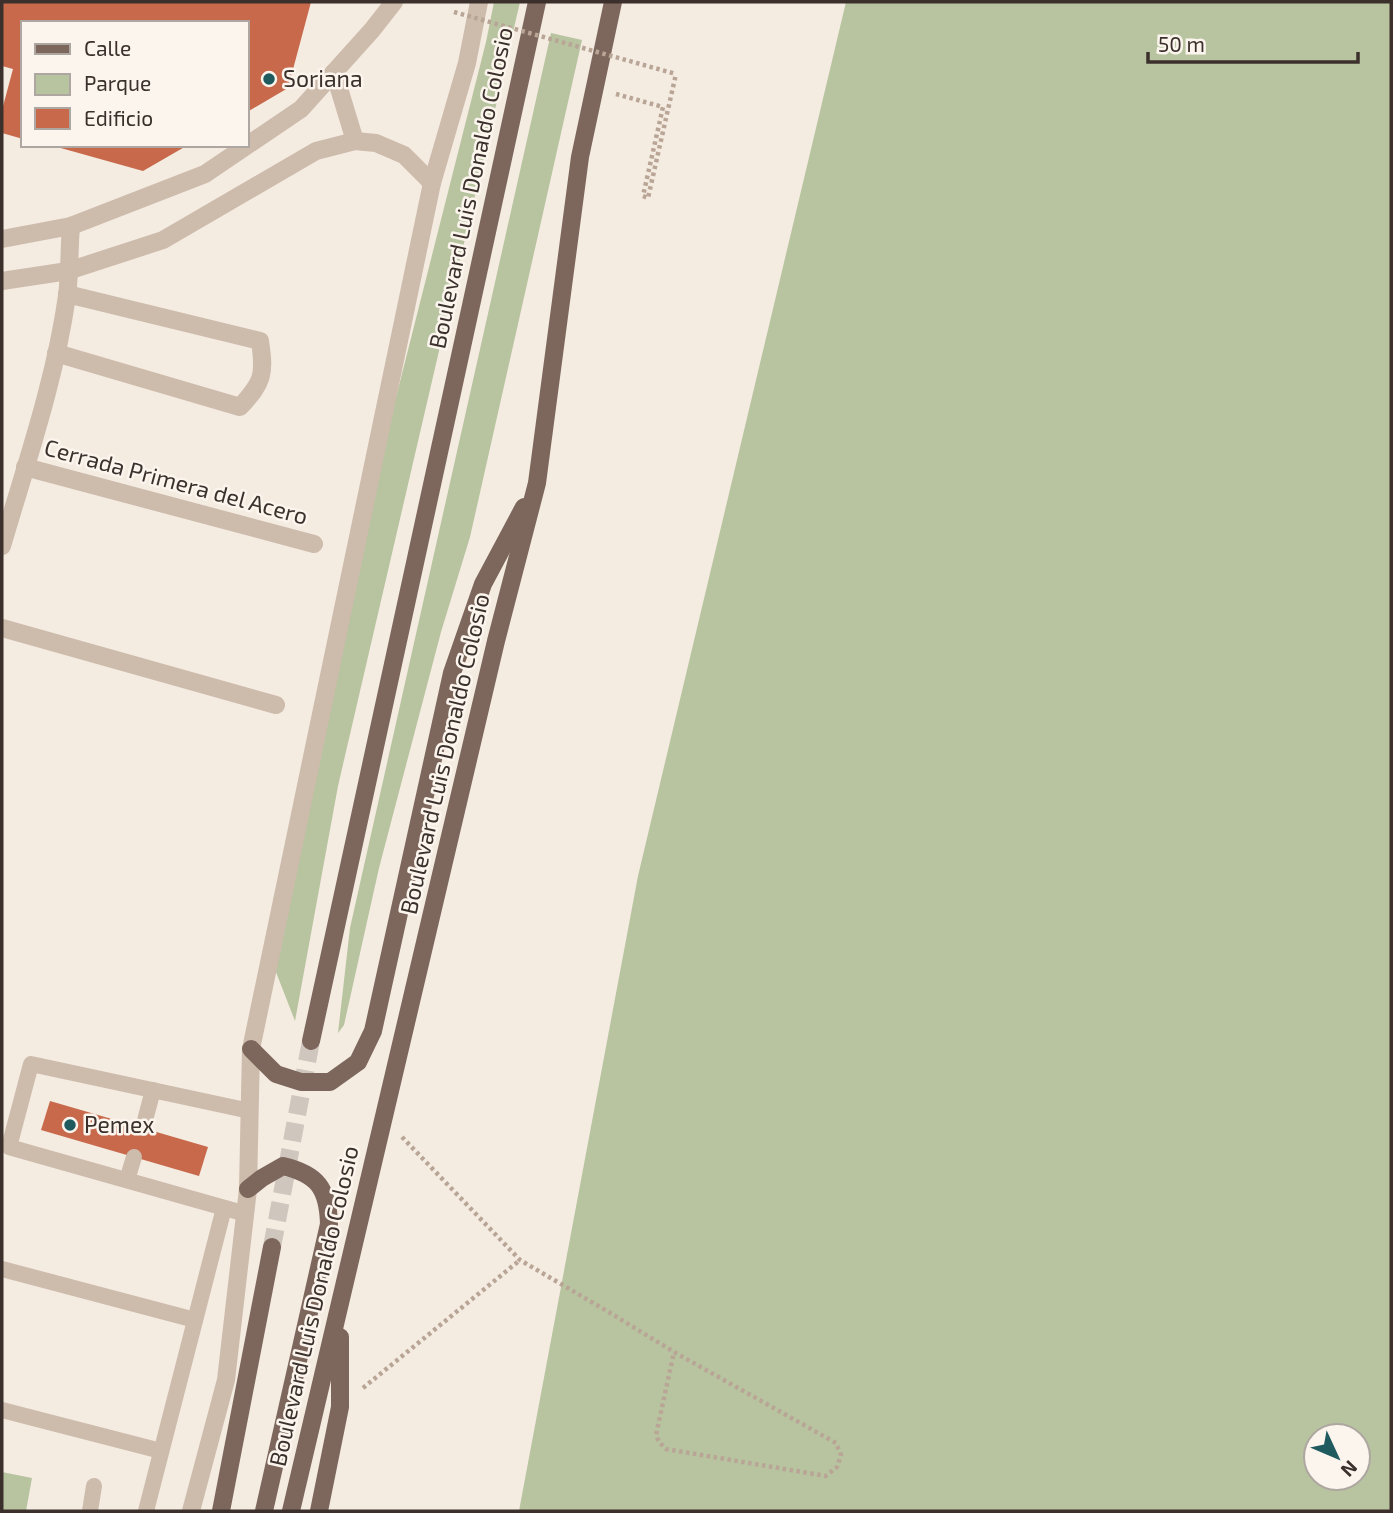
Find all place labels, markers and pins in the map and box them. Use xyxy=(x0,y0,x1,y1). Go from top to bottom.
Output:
place label: Soriana xyxy=(283,64,363,92)
marker: Soriana xyxy=(261,71,277,87)
place label: Pemex xyxy=(84,1110,154,1138)
marker: Pemex xyxy=(62,1117,78,1133)

